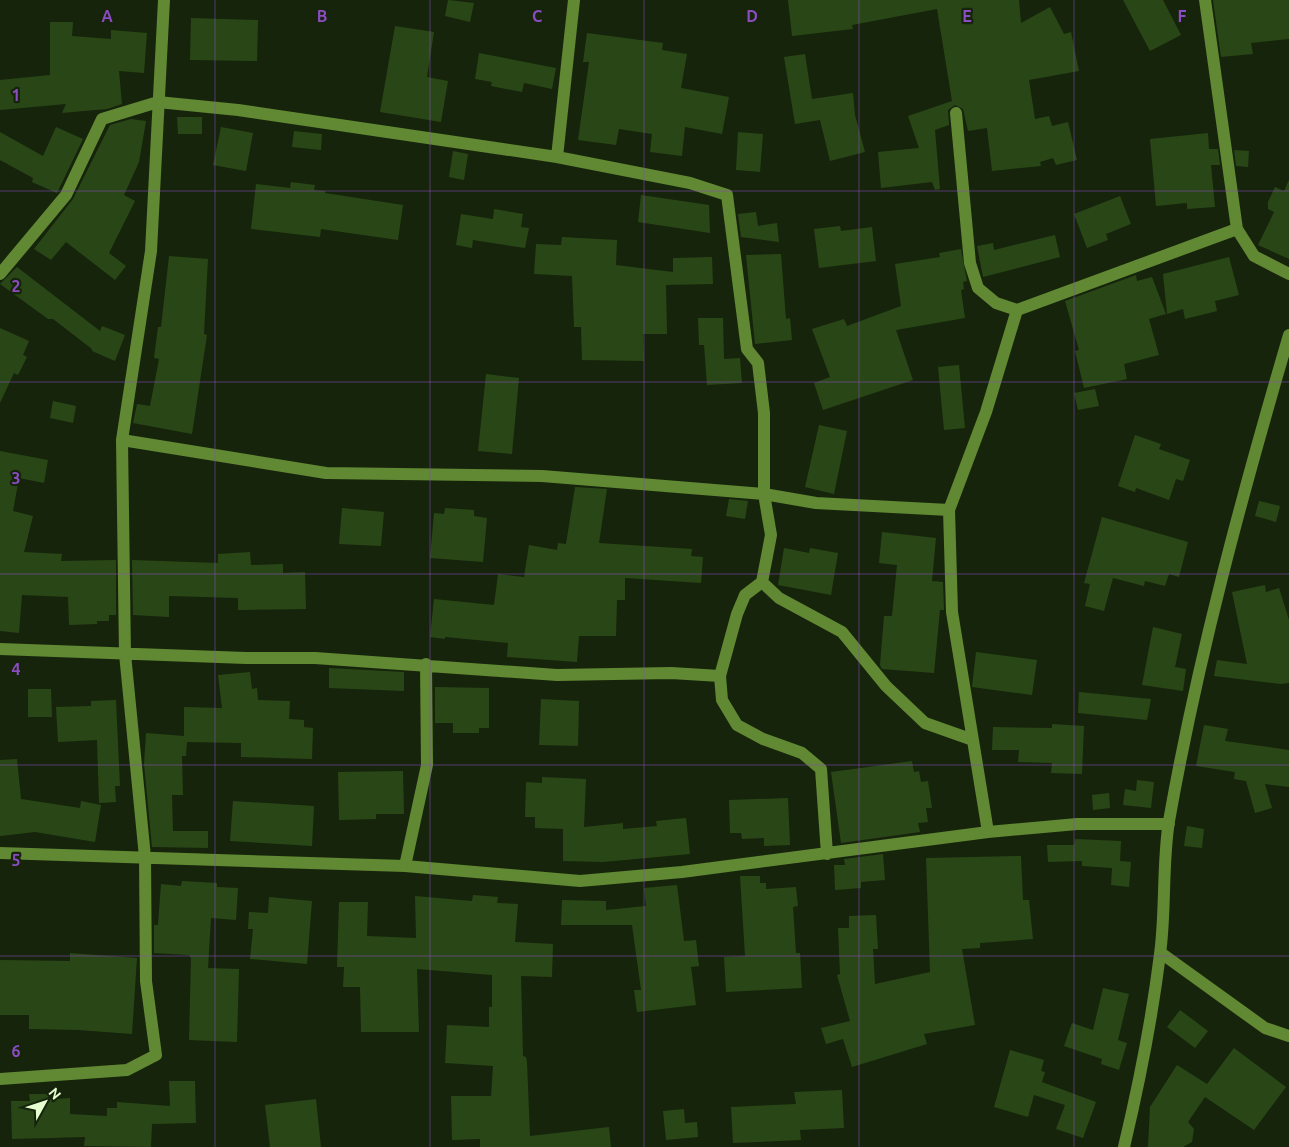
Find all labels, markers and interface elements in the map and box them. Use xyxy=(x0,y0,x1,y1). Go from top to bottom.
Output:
text: A xyxy=(101,7,113,25)
text: B xyxy=(317,7,327,25)
text: C xyxy=(532,7,542,25)
text: D xyxy=(746,7,758,25)
text: E xyxy=(962,7,972,25)
text: F xyxy=(1178,7,1187,25)
text: 1 xyxy=(11,86,21,104)
text: 2 xyxy=(11,277,21,295)
text: 3 xyxy=(11,469,21,487)
text: 4 xyxy=(11,660,21,678)
text: 5 xyxy=(11,851,21,869)
text: 6 xyxy=(11,1042,21,1060)
north arrow xyxy=(20,1077,70,1127)
text: N xyxy=(45,1084,64,1103)

